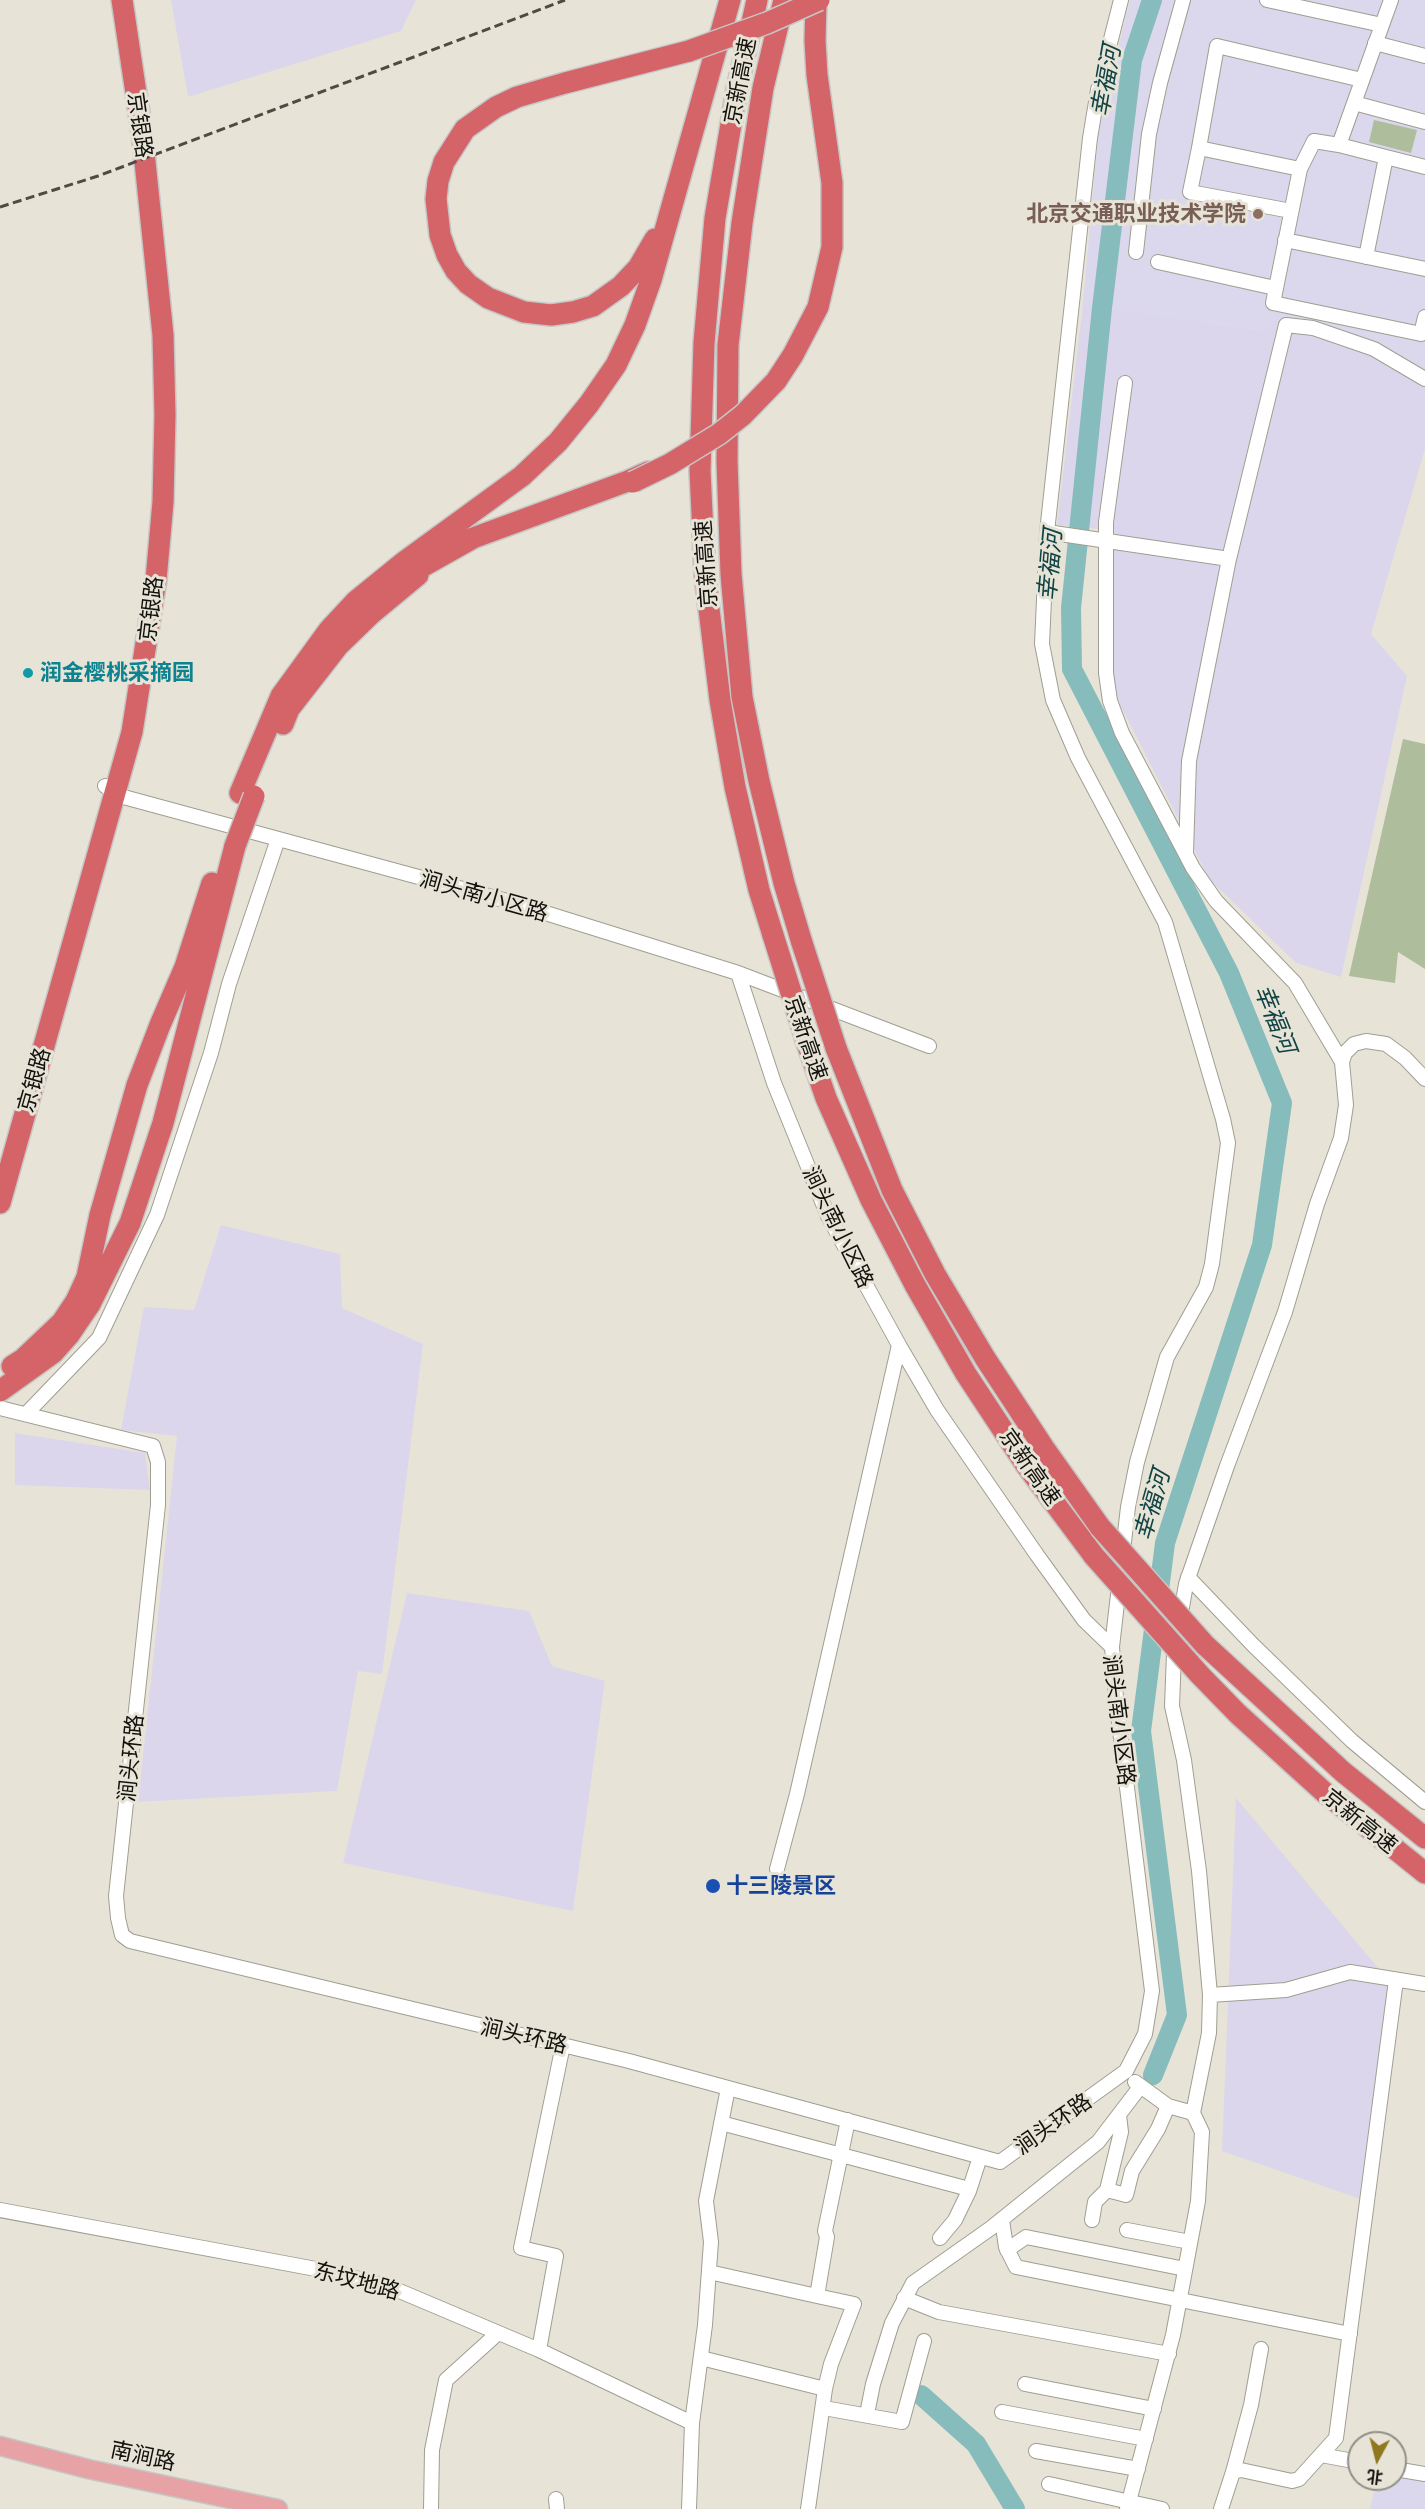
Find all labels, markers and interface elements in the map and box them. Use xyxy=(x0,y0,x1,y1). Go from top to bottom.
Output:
street label: 京新高速 xyxy=(719,35,761,127)
water label: 幸福河 xyxy=(1086,43,1126,119)
street label: 京银路 xyxy=(122,90,158,160)
place label: 北京交通职业技术学院 xyxy=(1026,201,1246,227)
marker: 北京交通职业技术学院 xyxy=(1251,207,1265,221)
street label: 京新高速 xyxy=(690,519,722,609)
water label: 幸福河 xyxy=(1033,528,1067,602)
street label: 京银路 xyxy=(134,575,168,643)
place label: 润金樱桃采摘园 xyxy=(40,660,194,686)
marker: 润金樱桃采摘园 xyxy=(21,666,35,680)
street label: 涧头南小区路 xyxy=(417,865,551,927)
water label: 幸福河 xyxy=(1248,980,1302,1058)
street label: 京新高速 xyxy=(779,992,833,1084)
street label: 京银路 xyxy=(12,1045,56,1115)
street label: 涧头南小区路 xyxy=(797,1162,879,1292)
street label: 京新高速 xyxy=(994,1423,1066,1511)
water label: 幸福河 xyxy=(1128,1466,1176,1544)
street label: 涧头南小区路 xyxy=(1098,1653,1140,1787)
street label: 涧头环路 xyxy=(113,1713,149,1803)
street label: 京新高速 xyxy=(1317,1783,1403,1859)
place label: 十三陵景区 xyxy=(726,1873,836,1899)
marker: 十三陵景区 xyxy=(704,1877,722,1895)
street label: 涧头环路 xyxy=(478,2013,570,2059)
street label: 涧头环路 xyxy=(1009,2088,1097,2160)
street label: 东坟地路 xyxy=(311,2257,403,2305)
north arrow xyxy=(1347,2431,1407,2491)
street label: 南涧路 xyxy=(108,2436,178,2476)
text: 北 xyxy=(1366,2467,1384,2488)

